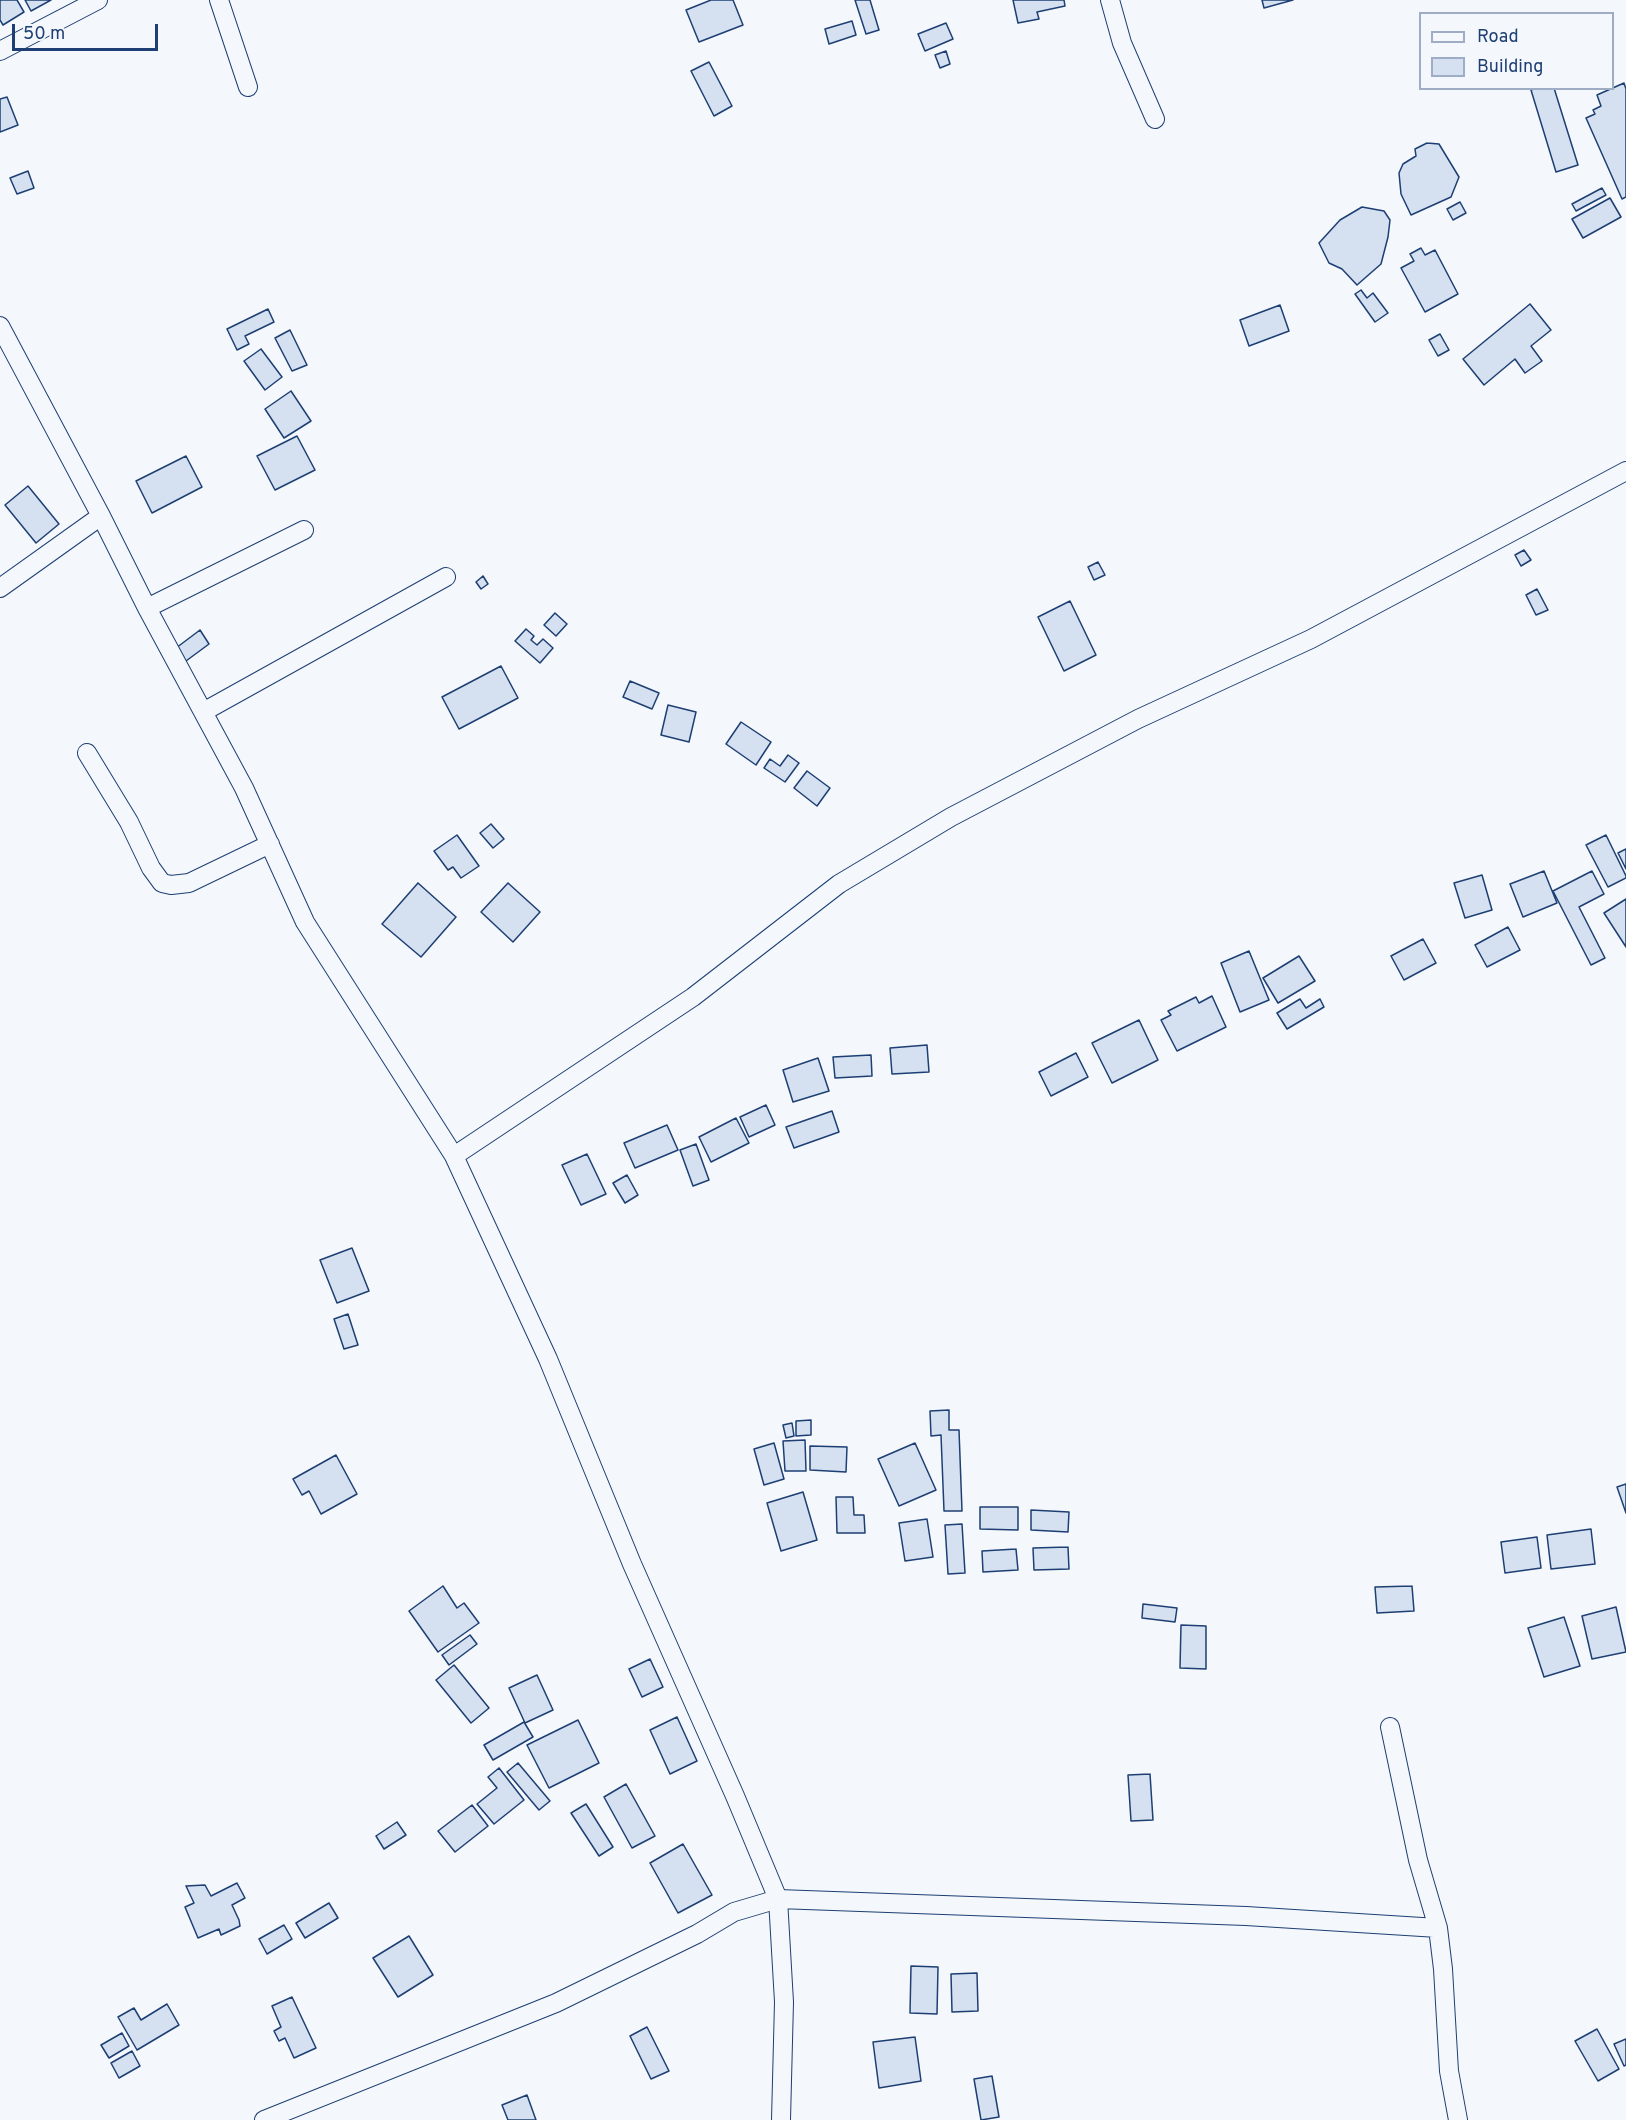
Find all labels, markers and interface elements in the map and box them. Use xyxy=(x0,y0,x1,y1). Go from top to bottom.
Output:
scale bar xyxy=(15,12,160,50)
legend xyxy=(1419,12,1614,90)
text: 50 m xyxy=(23,23,65,46)
text: Road xyxy=(1477,26,1519,49)
text: Building xyxy=(1477,56,1543,79)

